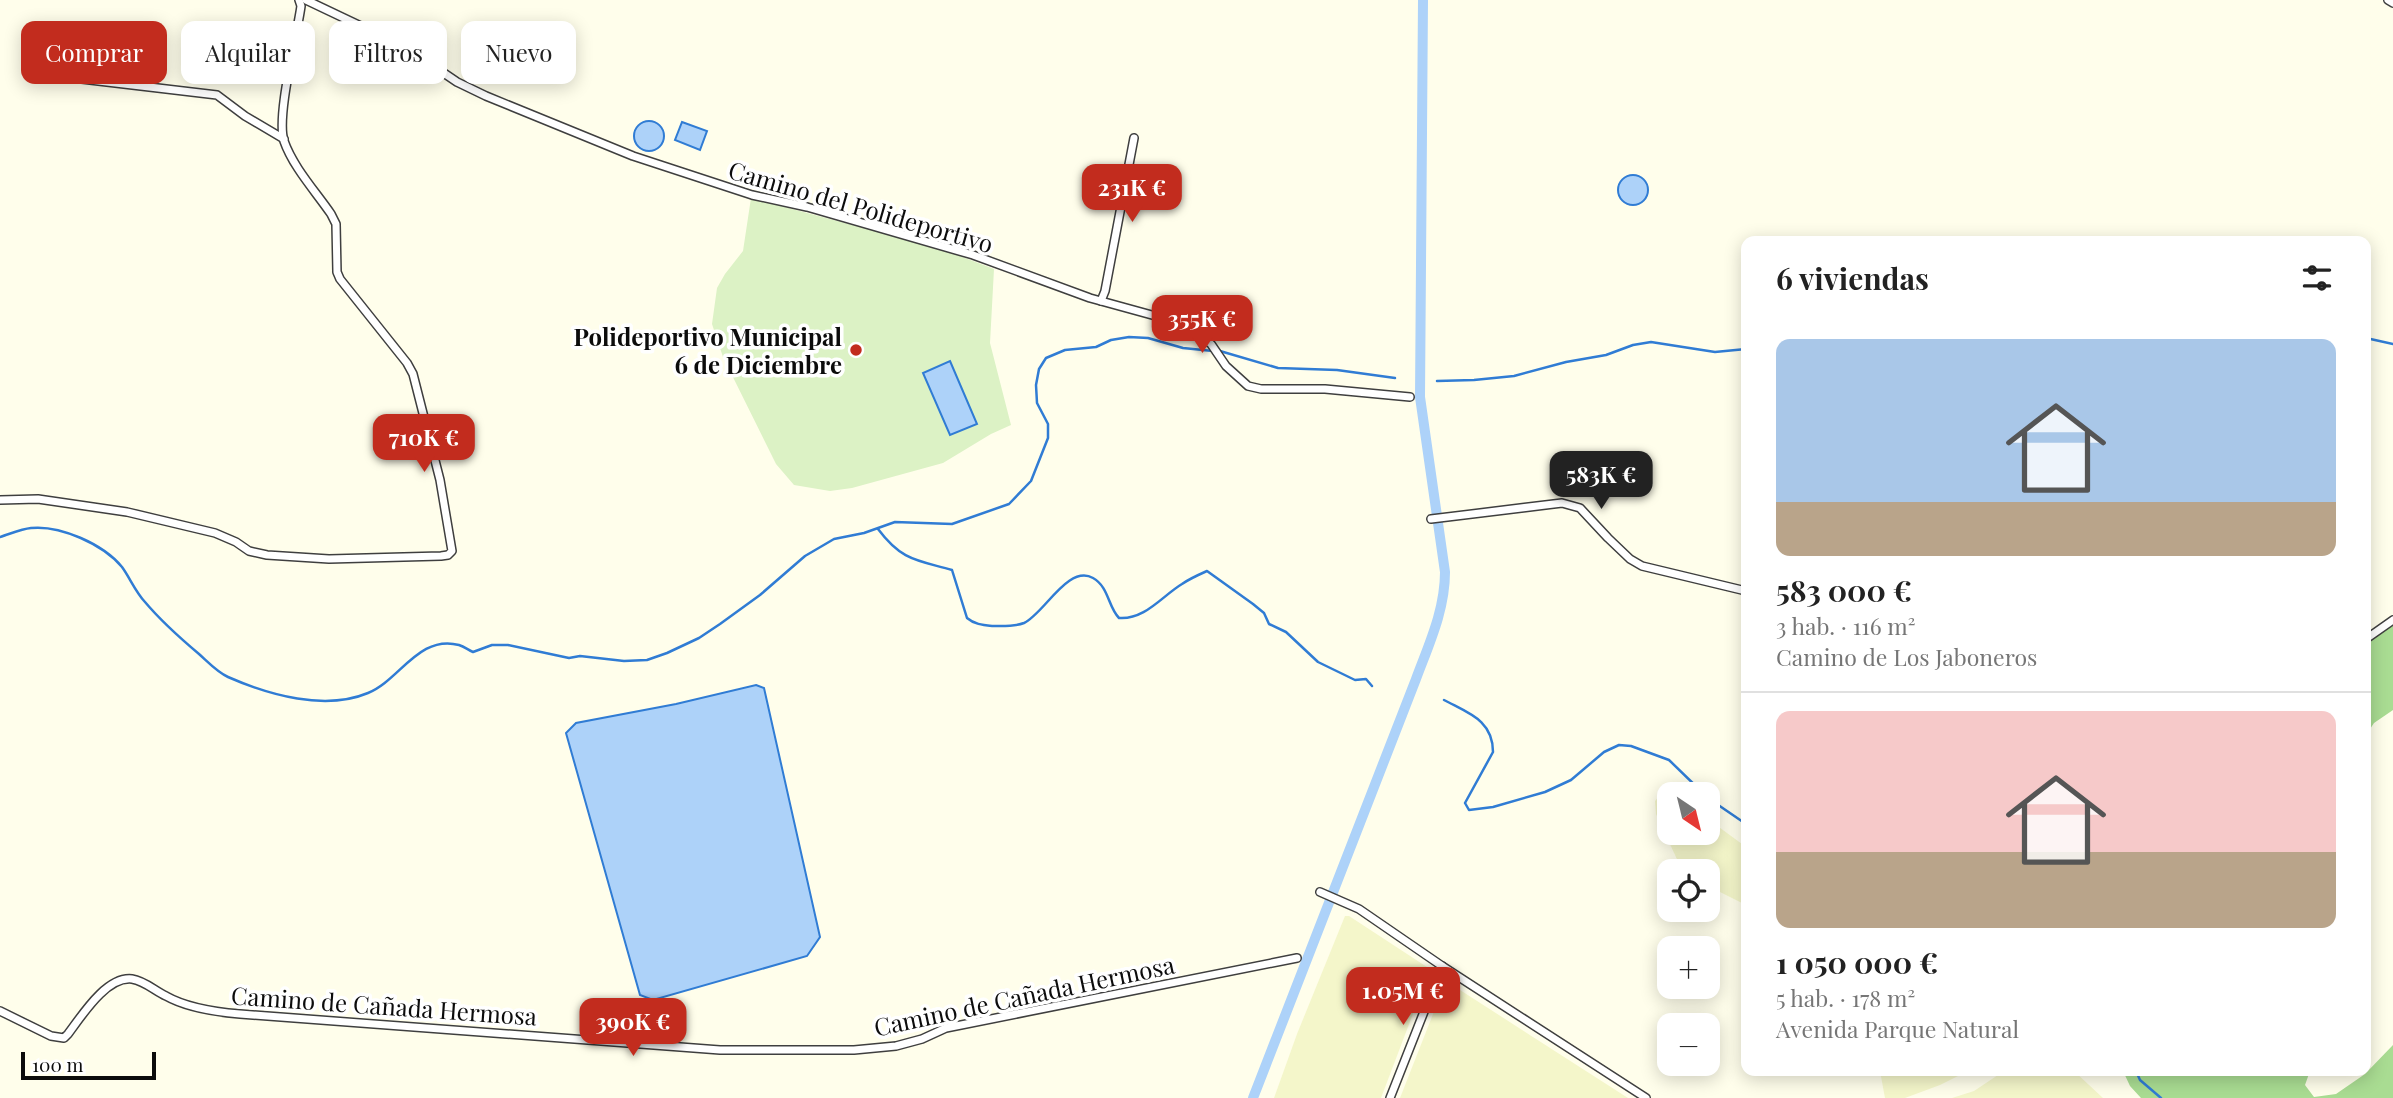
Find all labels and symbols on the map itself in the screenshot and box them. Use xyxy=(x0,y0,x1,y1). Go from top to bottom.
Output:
street label: Camino del Polideportivo xyxy=(725,153,997,259)
pin: 231K € xyxy=(1075,164,1189,224)
pin: 355K € xyxy=(1145,296,1259,355)
place label: Polideportivo Municipal 6 de Diciembre xyxy=(574,320,843,380)
marker: Polideportivo Municipal 6 de Diciembre xyxy=(848,342,864,358)
pin: 710K € xyxy=(367,414,481,474)
pin: 583K € xyxy=(1544,452,1658,511)
north arrow xyxy=(1657,782,1720,845)
street label: Camino de Cañada Hermosa xyxy=(871,947,1177,1042)
pin: 1.05M € xyxy=(1338,968,1468,1027)
street label: Camino de Cañada Hermosa xyxy=(230,978,538,1032)
pin: 390K € xyxy=(576,998,690,1058)
scale bar xyxy=(21,1049,156,1081)

